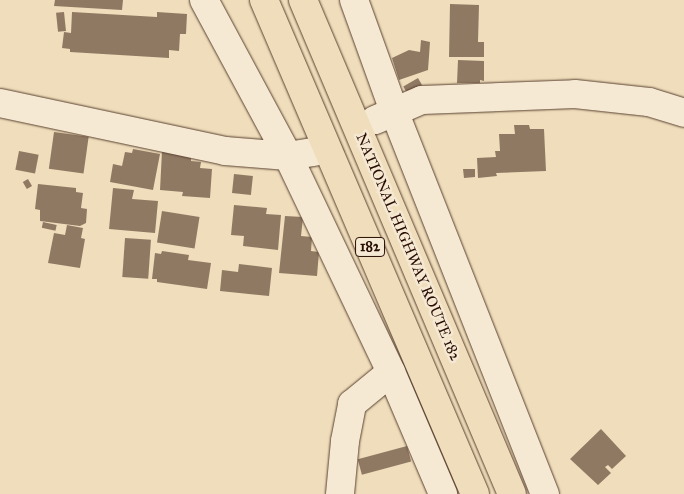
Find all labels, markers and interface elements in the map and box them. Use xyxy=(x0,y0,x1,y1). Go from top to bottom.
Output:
street label: NATIONAL HIGHWAY ROUTE 182 xyxy=(352,131,464,363)
road number: 182 xyxy=(355,236,385,258)

